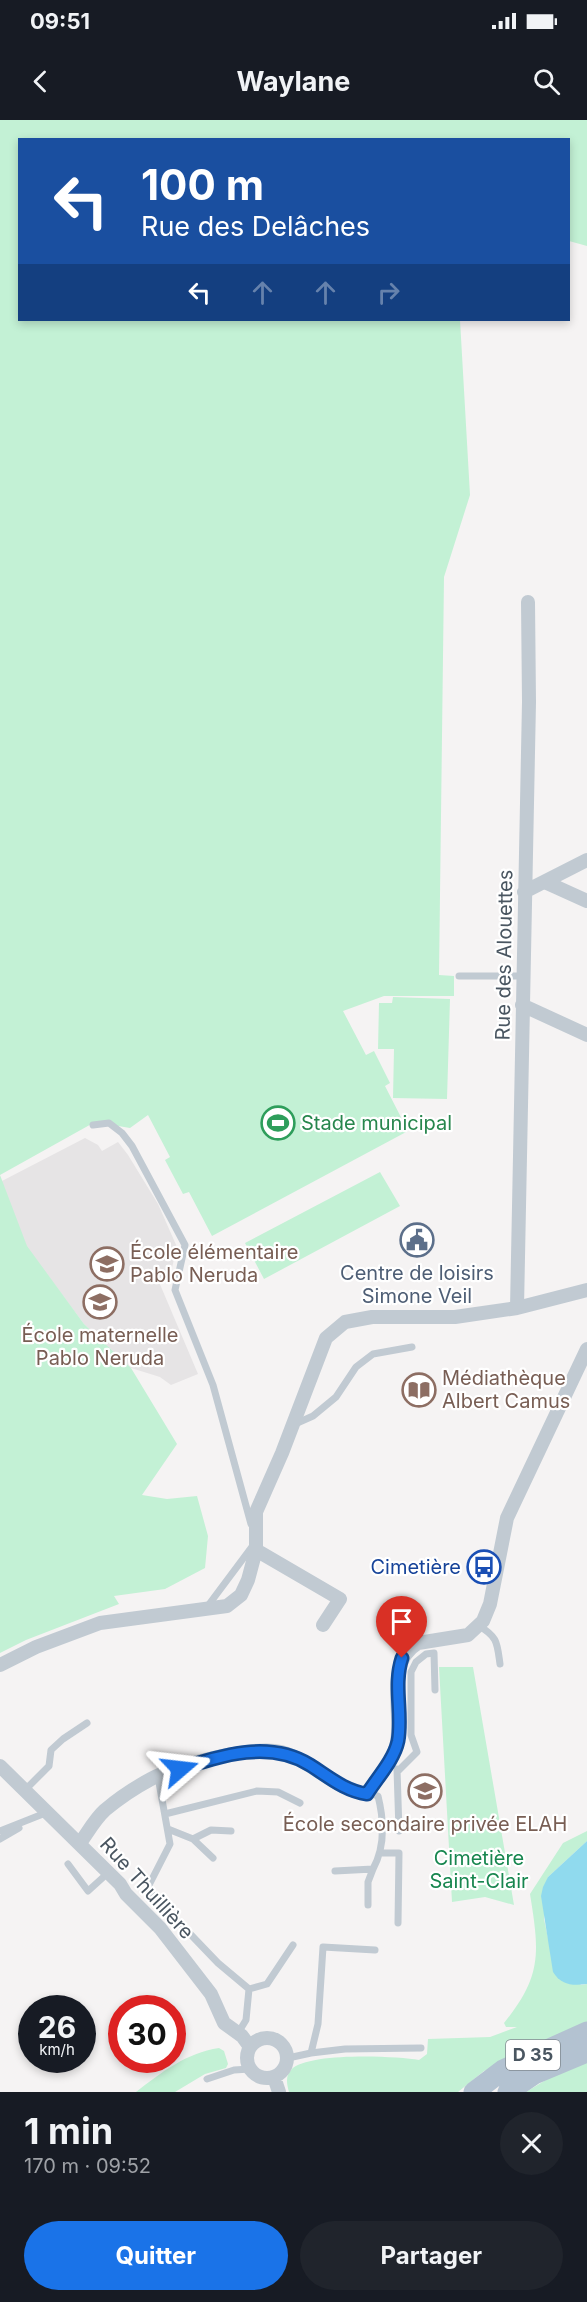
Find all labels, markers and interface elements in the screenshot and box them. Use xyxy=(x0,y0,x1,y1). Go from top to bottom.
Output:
text: 09:51 xyxy=(30,8,90,34)
icon: back xyxy=(24,65,57,98)
text: Waylane xyxy=(237,65,350,98)
icon: search xyxy=(530,65,563,98)
text: 100 m xyxy=(141,159,264,210)
icon: left xyxy=(42,162,120,240)
text: Rue des Delâches xyxy=(141,210,370,243)
icon: left xyxy=(183,276,216,309)
icon: ahead xyxy=(246,276,279,309)
icon: ahead xyxy=(309,276,342,309)
icon: right xyxy=(372,276,405,309)
street label: Rue des Alouettes xyxy=(491,869,517,1041)
sports icon: Stade municipal xyxy=(260,1105,296,1141)
place label: Stade municipal xyxy=(301,1111,452,1135)
public building icon: Centre de loisirs Simone Veil xyxy=(399,1222,435,1258)
place label: École élémentaire Pablo Neruda xyxy=(130,1239,298,1287)
school or university icon: École élémentaire Pablo Neruda xyxy=(89,1246,125,1282)
place label: Centre de loisirs Simone Veil xyxy=(340,1261,494,1308)
school or university icon: École maternelle Pablo Neruda xyxy=(82,1284,118,1320)
place label: École maternelle Pablo Neruda xyxy=(22,1322,179,1370)
place label: Médiathèque Albert Camus xyxy=(442,1366,570,1413)
library icon: Médiathèque Albert Camus xyxy=(401,1372,437,1408)
bus stop icon: Cimetière xyxy=(466,1549,502,1585)
place label: Cimetière xyxy=(370,1555,461,1579)
pin xyxy=(376,1596,427,1658)
icon: arrive xyxy=(385,1605,418,1638)
position arrow xyxy=(148,1737,212,1801)
school or university icon: École secondaire privée ELAH xyxy=(407,1773,443,1809)
place label: École secondaire privée ELAH xyxy=(283,1811,567,1836)
street label: Rue Thuillière xyxy=(95,1832,199,1944)
park label: Cimetière Saint-Clair xyxy=(429,1846,529,1893)
speed limit sign: 30 xyxy=(108,1995,186,2073)
text: 26 xyxy=(38,2009,76,2045)
text: km/h xyxy=(39,2040,75,2059)
road number: D 35 xyxy=(506,2040,560,2070)
text: 1 min xyxy=(24,2109,113,2153)
button: close xyxy=(500,2112,563,2175)
text: 170 m · 09:52 xyxy=(24,2154,151,2178)
button: Quitter xyxy=(24,2221,288,2290)
button: Partager xyxy=(300,2221,563,2290)

